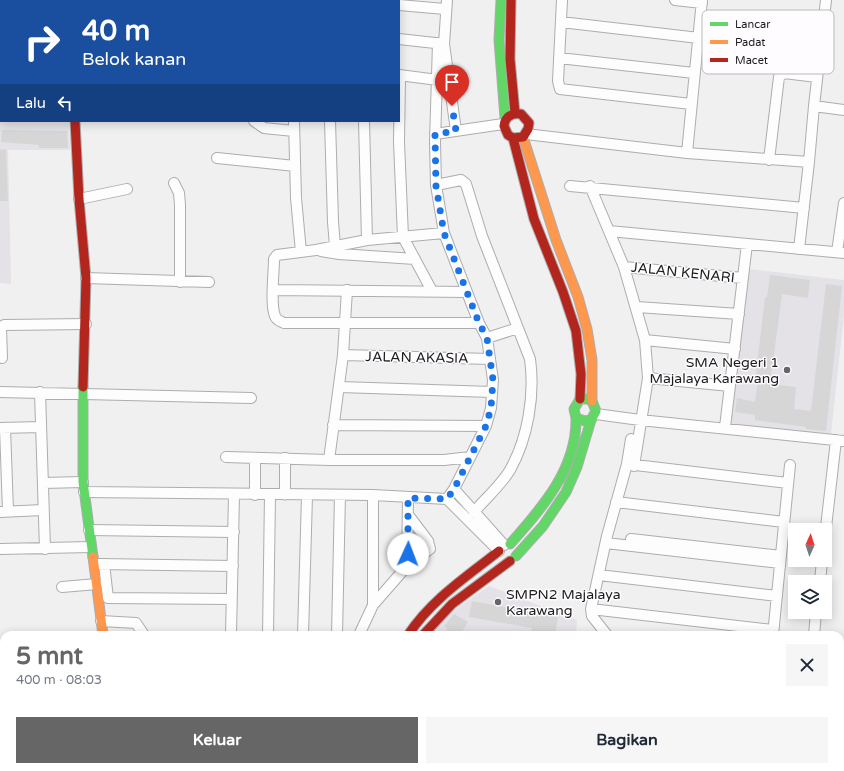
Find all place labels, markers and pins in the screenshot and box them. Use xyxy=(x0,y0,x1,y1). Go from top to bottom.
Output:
pin xyxy=(435,65,469,106)
place label: SMA Negeri 1 Majalaya Karawang xyxy=(649,354,779,387)
marker: SMA Negeri 1 Majalaya Karawang xyxy=(782,365,792,375)
place label: SMPN2 Majalaya Karawang xyxy=(506,586,621,619)
marker: SMPN2 Majalaya Karawang xyxy=(493,597,503,607)

